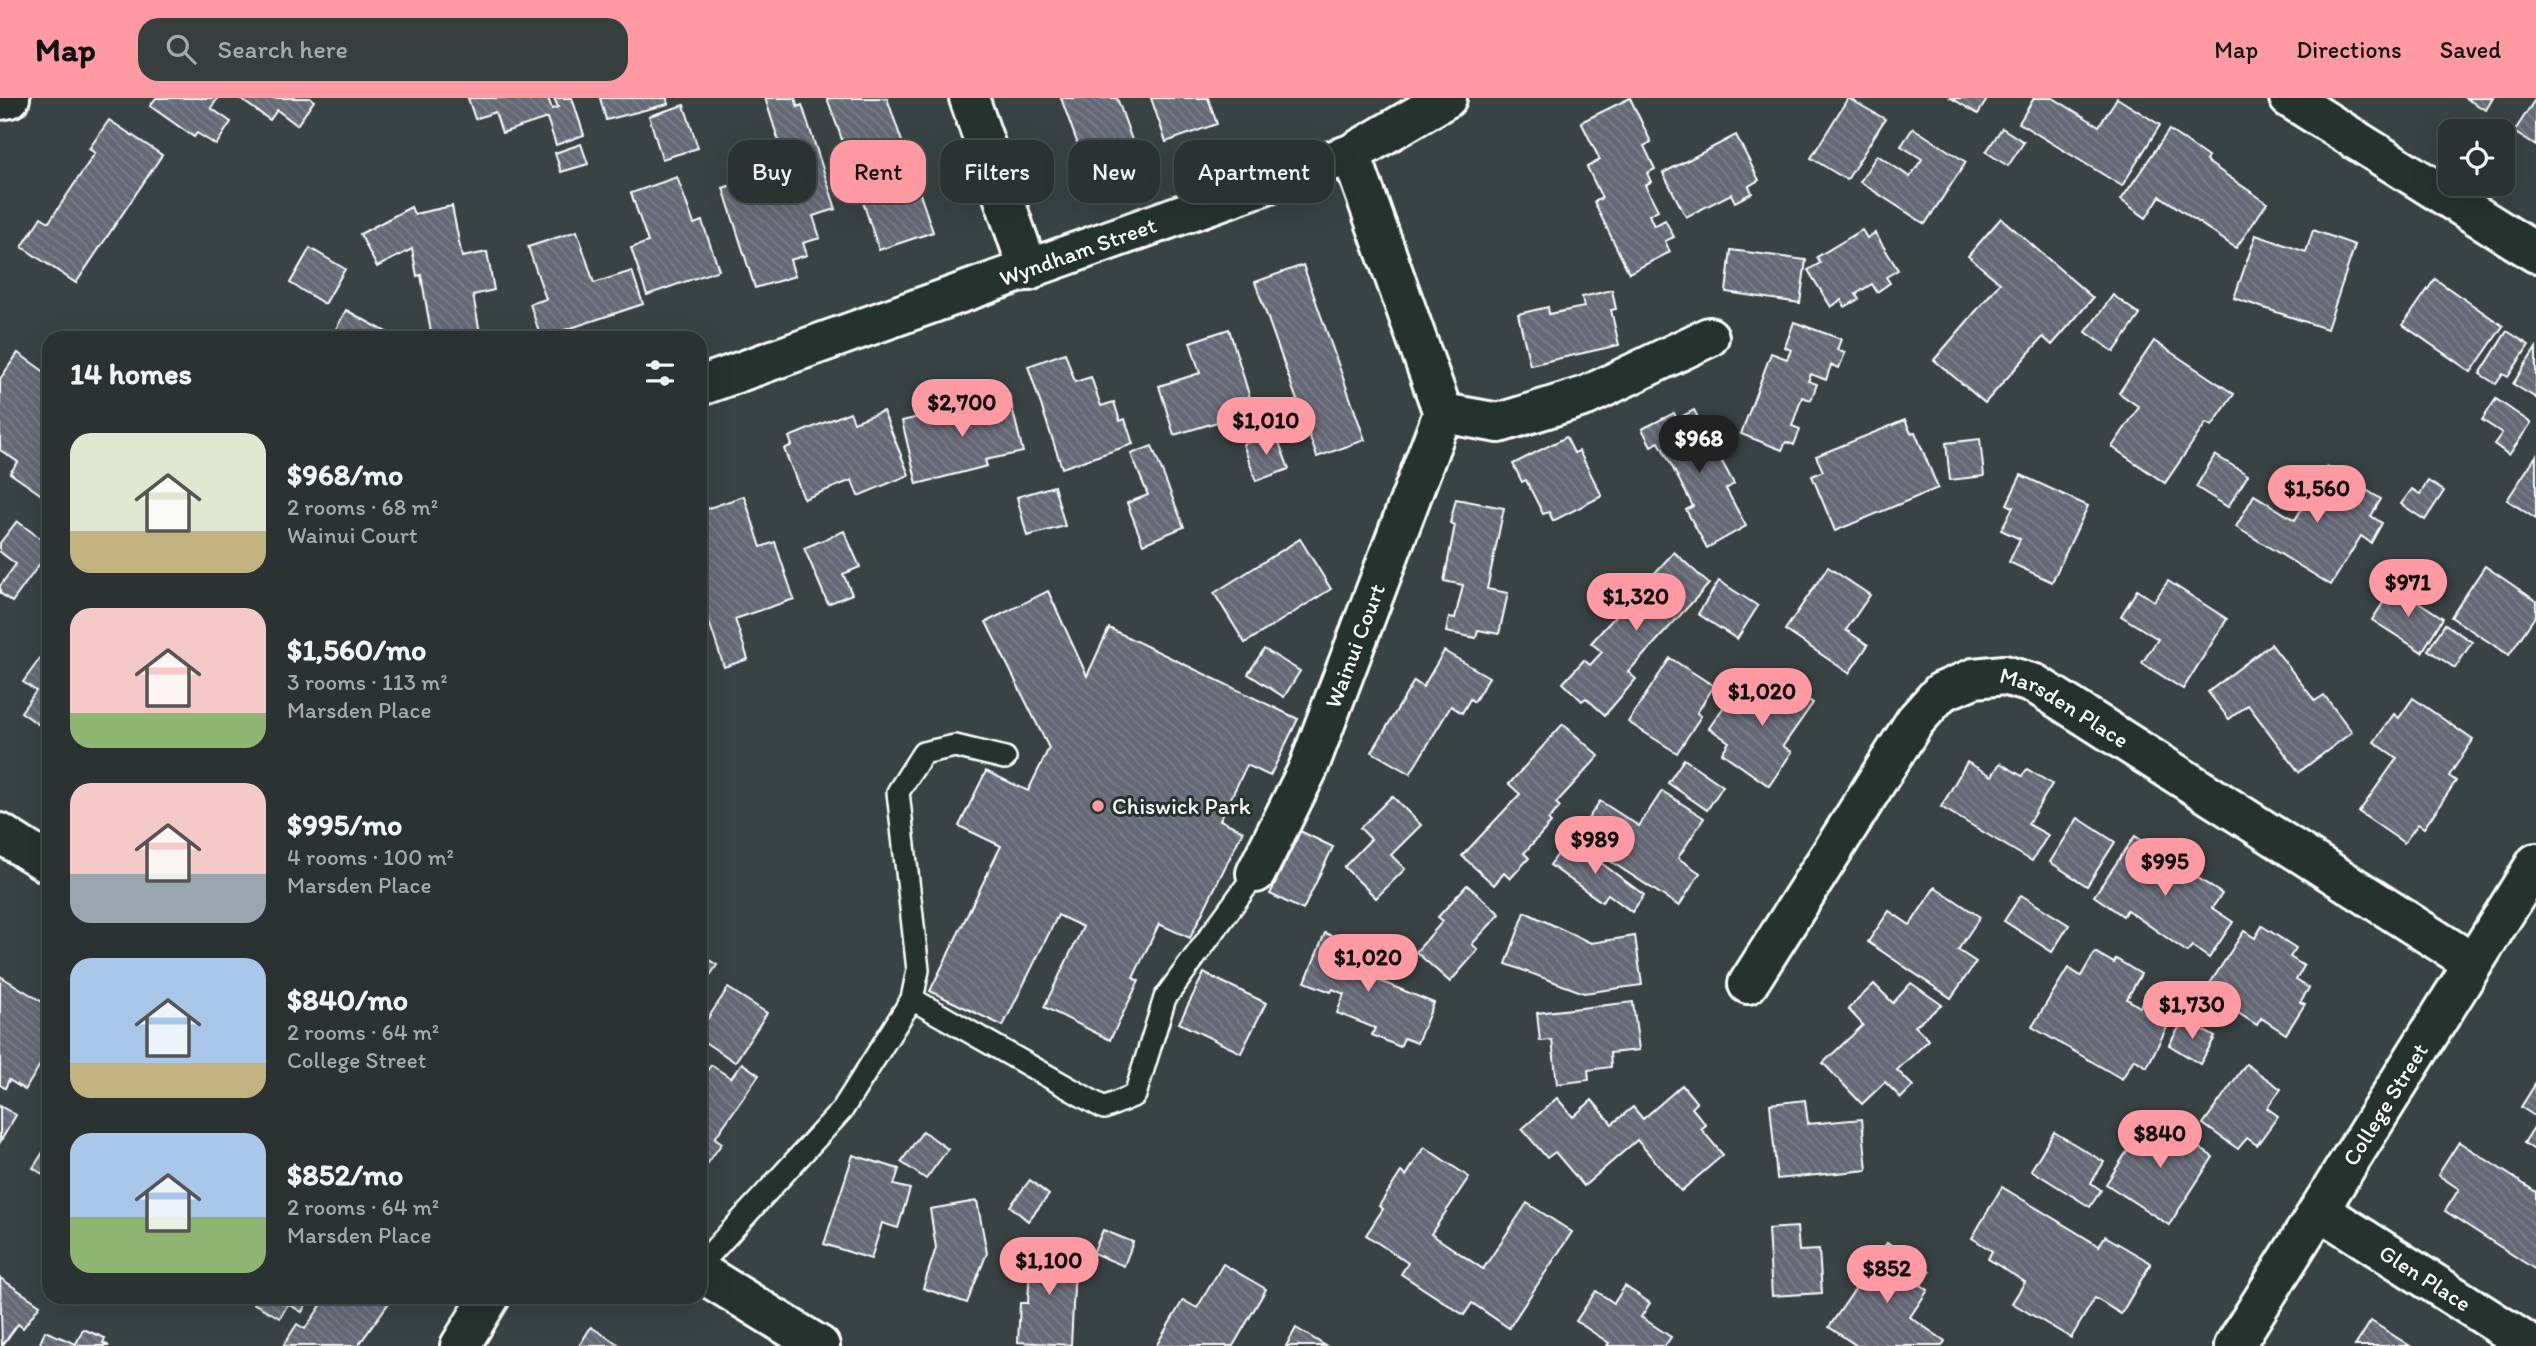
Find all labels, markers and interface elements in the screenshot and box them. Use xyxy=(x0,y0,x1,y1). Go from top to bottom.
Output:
search box xyxy=(138,18,628,81)
text: Map xyxy=(35,30,96,69)
icon: search xyxy=(162,30,200,68)
text: Search here xyxy=(218,33,348,65)
text: Map xyxy=(2214,35,2258,64)
text: Directions xyxy=(2296,35,2402,64)
text: Saved xyxy=(2440,35,2501,64)
map controls xyxy=(2438,119,2515,196)
button: locate xyxy=(2438,119,2515,196)
chip: Buy xyxy=(728,140,816,203)
chip: Rent xyxy=(830,140,926,203)
chip: Filters xyxy=(940,140,1054,203)
chip: New xyxy=(1068,140,1160,203)
chip: Apartment xyxy=(1174,140,1334,203)
street label: Wyndham Street xyxy=(996,210,1160,292)
icon: filters xyxy=(641,354,679,392)
text: 14 homes xyxy=(70,355,192,392)
pin: $2,700 xyxy=(905,380,1019,439)
text: $2,700 xyxy=(928,388,996,416)
pin: $1,010 xyxy=(1209,398,1323,457)
text: $1,010 xyxy=(1233,406,1299,434)
pin: $968 xyxy=(1658,416,1740,475)
text: $968 xyxy=(1675,424,1723,452)
text: $968/mo xyxy=(287,456,403,493)
icon: home xyxy=(126,461,210,545)
pin: $1,560 xyxy=(2260,466,2374,525)
text: $1,560 xyxy=(2284,474,2350,502)
text: 2 rooms · 68 m² xyxy=(287,493,438,521)
text: Wainui Court xyxy=(287,521,418,549)
pin: $971 xyxy=(2367,560,2449,619)
text: $971 xyxy=(2385,568,2431,596)
pin: $1,320 xyxy=(1579,574,1693,633)
street label: Wainui Court xyxy=(1318,579,1391,712)
text: $1,320 xyxy=(1603,582,1669,610)
text: $1,560/mo xyxy=(287,631,426,668)
icon: home xyxy=(126,636,210,720)
street label: Marsden Place xyxy=(1997,661,2134,754)
text: 3 rooms · 113 m² xyxy=(287,668,448,696)
pin: $1,020 xyxy=(1705,668,1819,728)
text: $1,020 xyxy=(1728,677,1796,705)
text: Marsden Place xyxy=(287,696,431,724)
place label: Chiswick Park xyxy=(1112,792,1251,820)
marker: Chiswick Park xyxy=(1090,798,1106,814)
text: $995/mo xyxy=(287,806,402,843)
icon: home xyxy=(126,811,210,895)
pin: $989 xyxy=(1554,816,1636,876)
text: $989 xyxy=(1571,825,1619,853)
pin: $995 xyxy=(2124,838,2206,898)
text: 4 rooms · 100 m² xyxy=(287,843,454,871)
text: $995 xyxy=(2141,847,2189,875)
text: Marsden Place xyxy=(287,871,431,899)
pin: $1,020 xyxy=(1311,934,1425,994)
text: $1,020 xyxy=(1334,943,1402,971)
text: $840/mo xyxy=(287,981,408,1018)
pin: $1,730 xyxy=(2135,982,2249,1041)
icon: home xyxy=(126,986,210,1070)
text: $1,730 xyxy=(2159,990,2225,1018)
text: 2 rooms · 64 m² xyxy=(287,1018,439,1046)
street label: College Street xyxy=(2336,1038,2434,1171)
text: College Street xyxy=(287,1046,426,1074)
pin: $840 xyxy=(2119,1110,2201,1170)
text: $840 xyxy=(2134,1119,2186,1147)
text: $852/mo xyxy=(287,1156,403,1193)
icon: home xyxy=(126,1161,210,1245)
text: 2 rooms · 64 m² xyxy=(287,1193,439,1221)
text: Marsden Place xyxy=(287,1221,431,1249)
pin: $1,100 xyxy=(992,1238,1106,1297)
street label: Glen Place xyxy=(2374,1238,2476,1318)
text: $1,100 xyxy=(1016,1246,1082,1274)
pin: $852 xyxy=(1846,1246,1928,1305)
text: $852 xyxy=(1863,1254,1911,1282)

